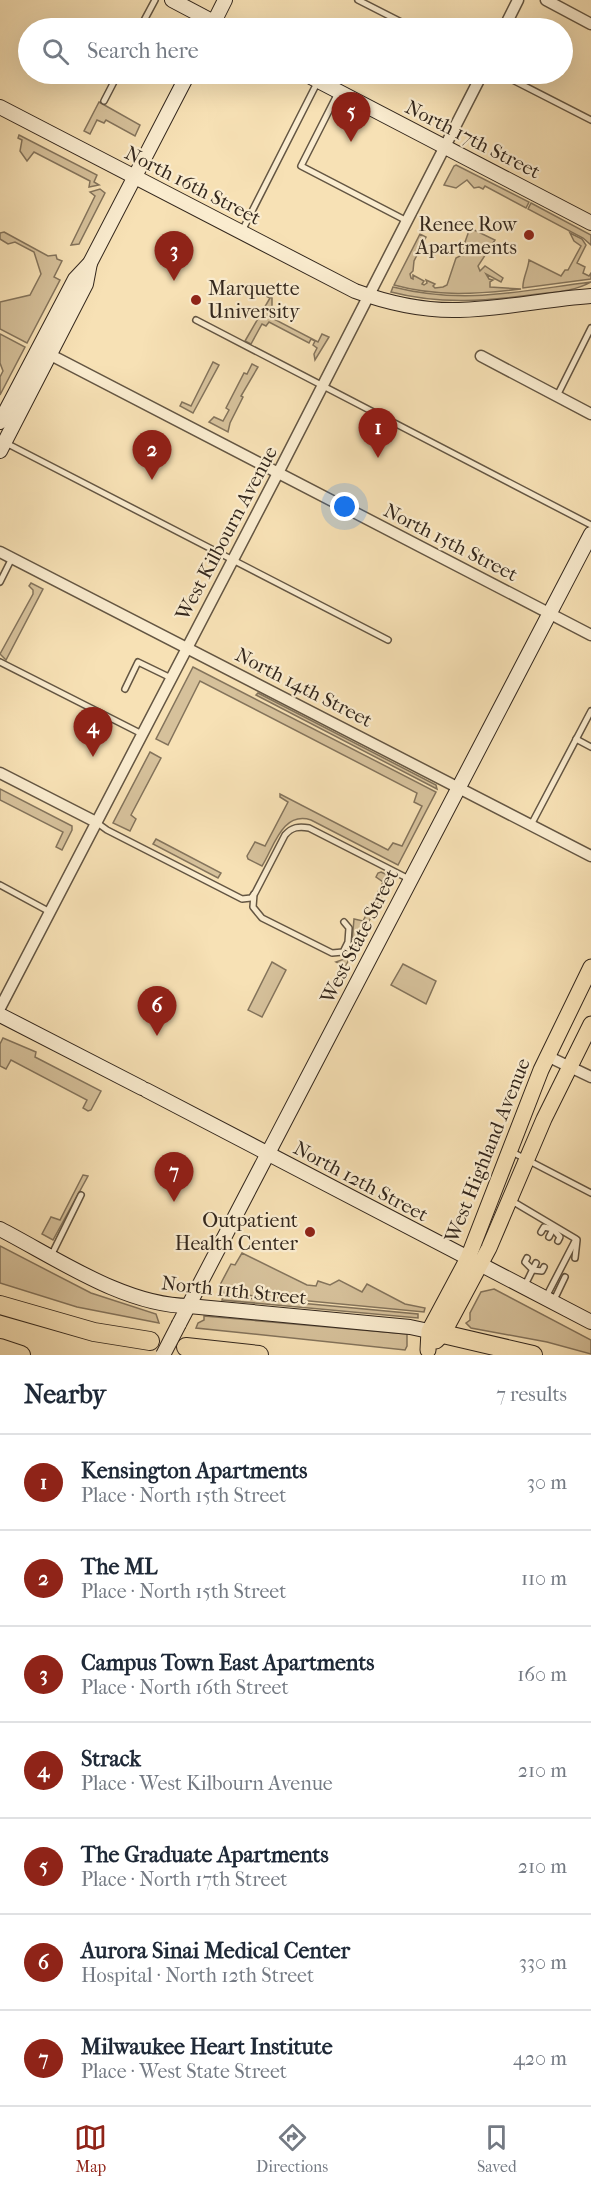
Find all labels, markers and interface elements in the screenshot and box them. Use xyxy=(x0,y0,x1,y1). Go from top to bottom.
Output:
search box xyxy=(18,18,573,84)
icon: search xyxy=(39,35,72,68)
text: Search here xyxy=(87,38,199,64)
pin: 5 xyxy=(332,92,370,142)
street label: North 17th Street xyxy=(401,96,544,183)
street label: North 16th Street xyxy=(121,141,265,230)
place label: Renee Row Apartments xyxy=(415,213,518,259)
marker: Renee Row Apartments xyxy=(522,228,536,242)
pin: 3 xyxy=(154,232,194,281)
place label: Marquette University xyxy=(208,277,301,323)
marker: Marquette University xyxy=(189,293,203,307)
pin: 1 xyxy=(358,408,398,458)
pin: 2 xyxy=(132,430,172,480)
street label: West Kilbourn Avenue xyxy=(170,442,282,625)
your location xyxy=(330,492,359,521)
street label: North 15th Street xyxy=(380,499,522,586)
street label: North 14th Street xyxy=(232,643,376,732)
pin: 4 xyxy=(74,708,112,757)
street label: West State Street xyxy=(315,865,403,1008)
pin: 6 xyxy=(138,986,176,1036)
street label: West Highland Avenue xyxy=(440,1055,535,1247)
street label: North 12th Street xyxy=(290,1136,432,1227)
pin: 7 xyxy=(154,1152,194,1202)
place label: Outpatient Health Center xyxy=(175,1209,298,1255)
marker: Outpatient Health Center xyxy=(303,1225,317,1239)
street label: North 11th Street xyxy=(160,1271,308,1310)
text: Nearby xyxy=(24,1379,106,1410)
text: 7 results xyxy=(496,1383,567,1406)
text: Kensington Apartments xyxy=(81,1458,307,1484)
text: 1 xyxy=(40,1471,47,1494)
text: 30 m xyxy=(527,1471,567,1494)
text: Place · North 15th Street xyxy=(81,1484,286,1507)
text: The ML xyxy=(81,1554,158,1580)
text: 2 xyxy=(38,1567,49,1590)
text: 110 m xyxy=(521,1567,567,1590)
text: Place · North 15th Street xyxy=(81,1580,286,1603)
text: Campus Town East Apartments xyxy=(81,1650,374,1676)
text: 3 xyxy=(39,1663,48,1686)
text: 160 m xyxy=(517,1663,567,1686)
text: Place · North 16th Street xyxy=(81,1676,289,1699)
text: Strack xyxy=(81,1746,141,1772)
text: 4 xyxy=(38,1759,49,1782)
text: 210 m xyxy=(518,1759,567,1782)
text: Place · West Kilbourn Avenue xyxy=(81,1772,333,1795)
text: The Graduate Apartments xyxy=(81,1842,329,1868)
text: 5 xyxy=(39,1855,48,1878)
text: 210 m xyxy=(518,1855,567,1878)
text: Place · North 17th Street xyxy=(81,1868,287,1891)
text: Aurora Sinai Medical Center xyxy=(81,1938,350,1964)
text: 6 xyxy=(38,1951,49,1974)
text: 330 m xyxy=(519,1951,567,1974)
text: Hospital · North 12th Street xyxy=(81,1964,314,1987)
text: Milwaukee Heart Institute xyxy=(81,2034,333,2060)
text: 7 xyxy=(39,2047,48,2070)
text: 420 m xyxy=(513,2047,567,2070)
text: Place · West State Street xyxy=(81,2060,287,2083)
tab: Map xyxy=(74,2121,107,2176)
tab: Directions xyxy=(256,2121,328,2176)
tab: Saved xyxy=(477,2121,517,2176)

